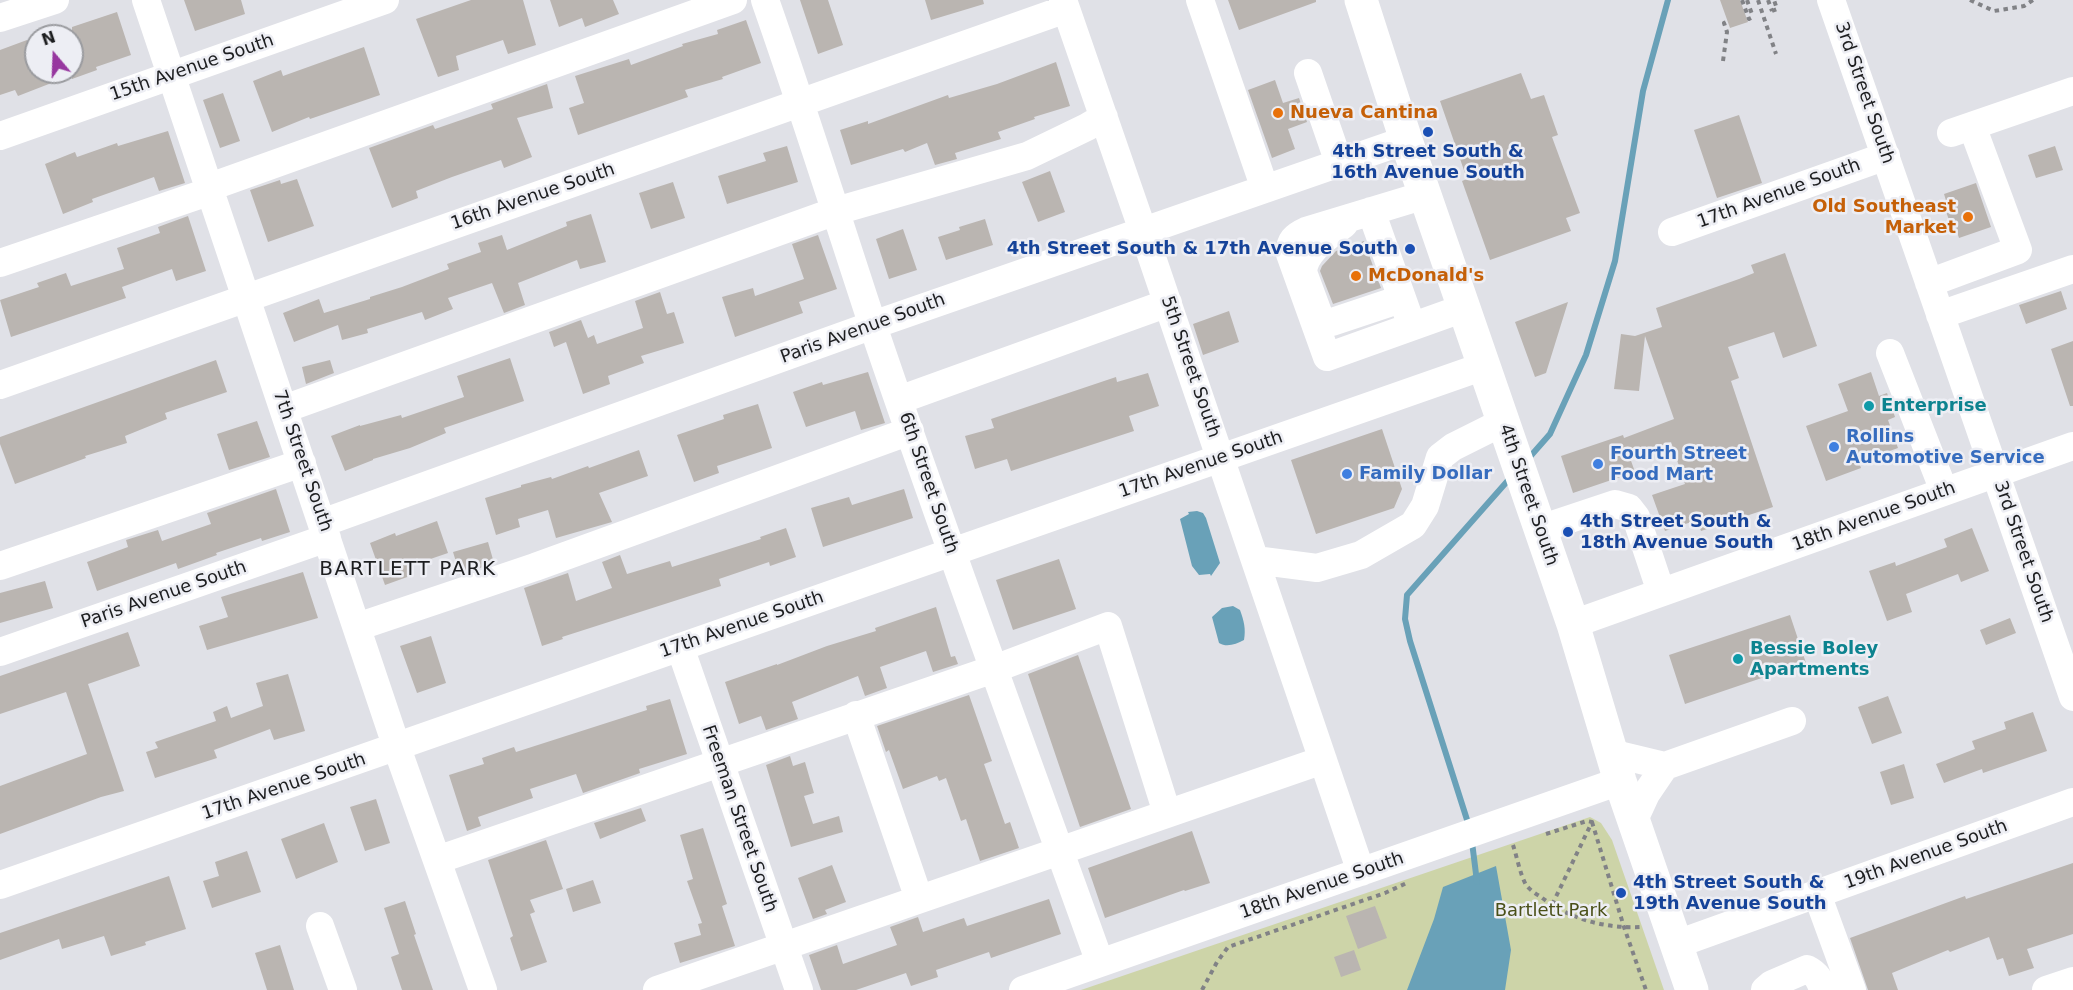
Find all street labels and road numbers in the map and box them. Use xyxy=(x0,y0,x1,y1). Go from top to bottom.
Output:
street label: 3rd Street South xyxy=(1830,19,1898,167)
street label: 15th Avenue South xyxy=(107,30,277,106)
street label: 17th Avenue South xyxy=(1694,154,1864,234)
street label: 16th Avenue South xyxy=(448,159,618,235)
street label: Paris Avenue South xyxy=(778,289,948,369)
street label: 5th Street South xyxy=(1156,293,1224,441)
street label: 7th Street South xyxy=(268,387,336,535)
street label: 6th Street South xyxy=(894,409,962,557)
street label: 4th Street South xyxy=(1494,421,1562,569)
street label: 17th Avenue South xyxy=(1116,427,1286,503)
street label: 18th Avenue South xyxy=(1789,477,1959,557)
street label: 3rd Street South xyxy=(1989,478,2057,626)
street label: Paris Avenue South xyxy=(78,557,250,633)
street label: 17th Avenue South xyxy=(657,587,827,663)
street label: Freeman Street South xyxy=(697,723,781,915)
street label: 17th Avenue South xyxy=(199,749,369,825)
street label: 19th Avenue South xyxy=(1841,815,2011,895)
street label: 18th Avenue South xyxy=(1237,848,1407,924)

